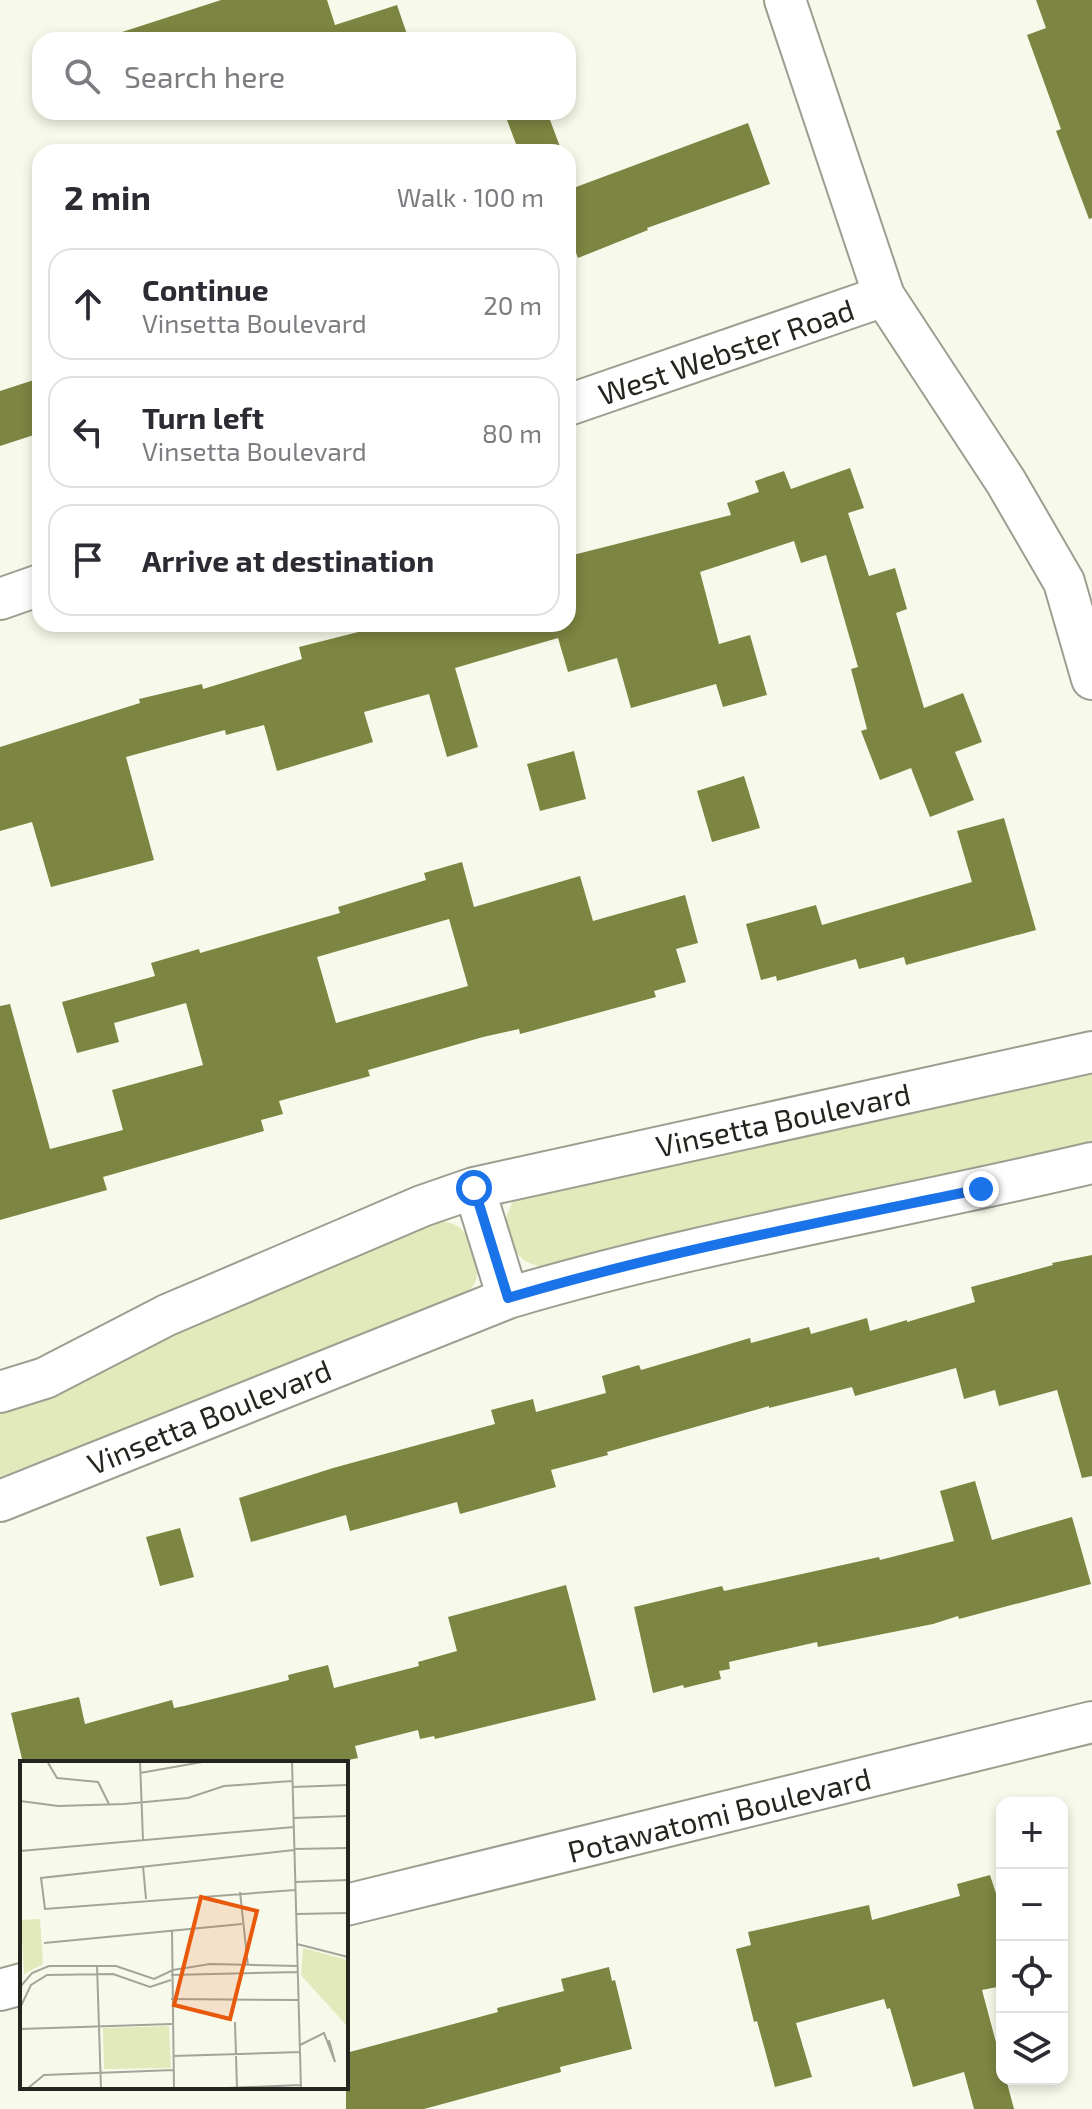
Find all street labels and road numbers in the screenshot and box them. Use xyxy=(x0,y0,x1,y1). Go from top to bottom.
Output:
street label: West Webster Road xyxy=(593,290,859,412)
street label: Vinsetta Boulevard xyxy=(652,1074,914,1164)
street label: Vinsetta Boulevard xyxy=(82,1351,336,1481)
street label: Potawatomi Boulevard xyxy=(564,1759,874,1869)

